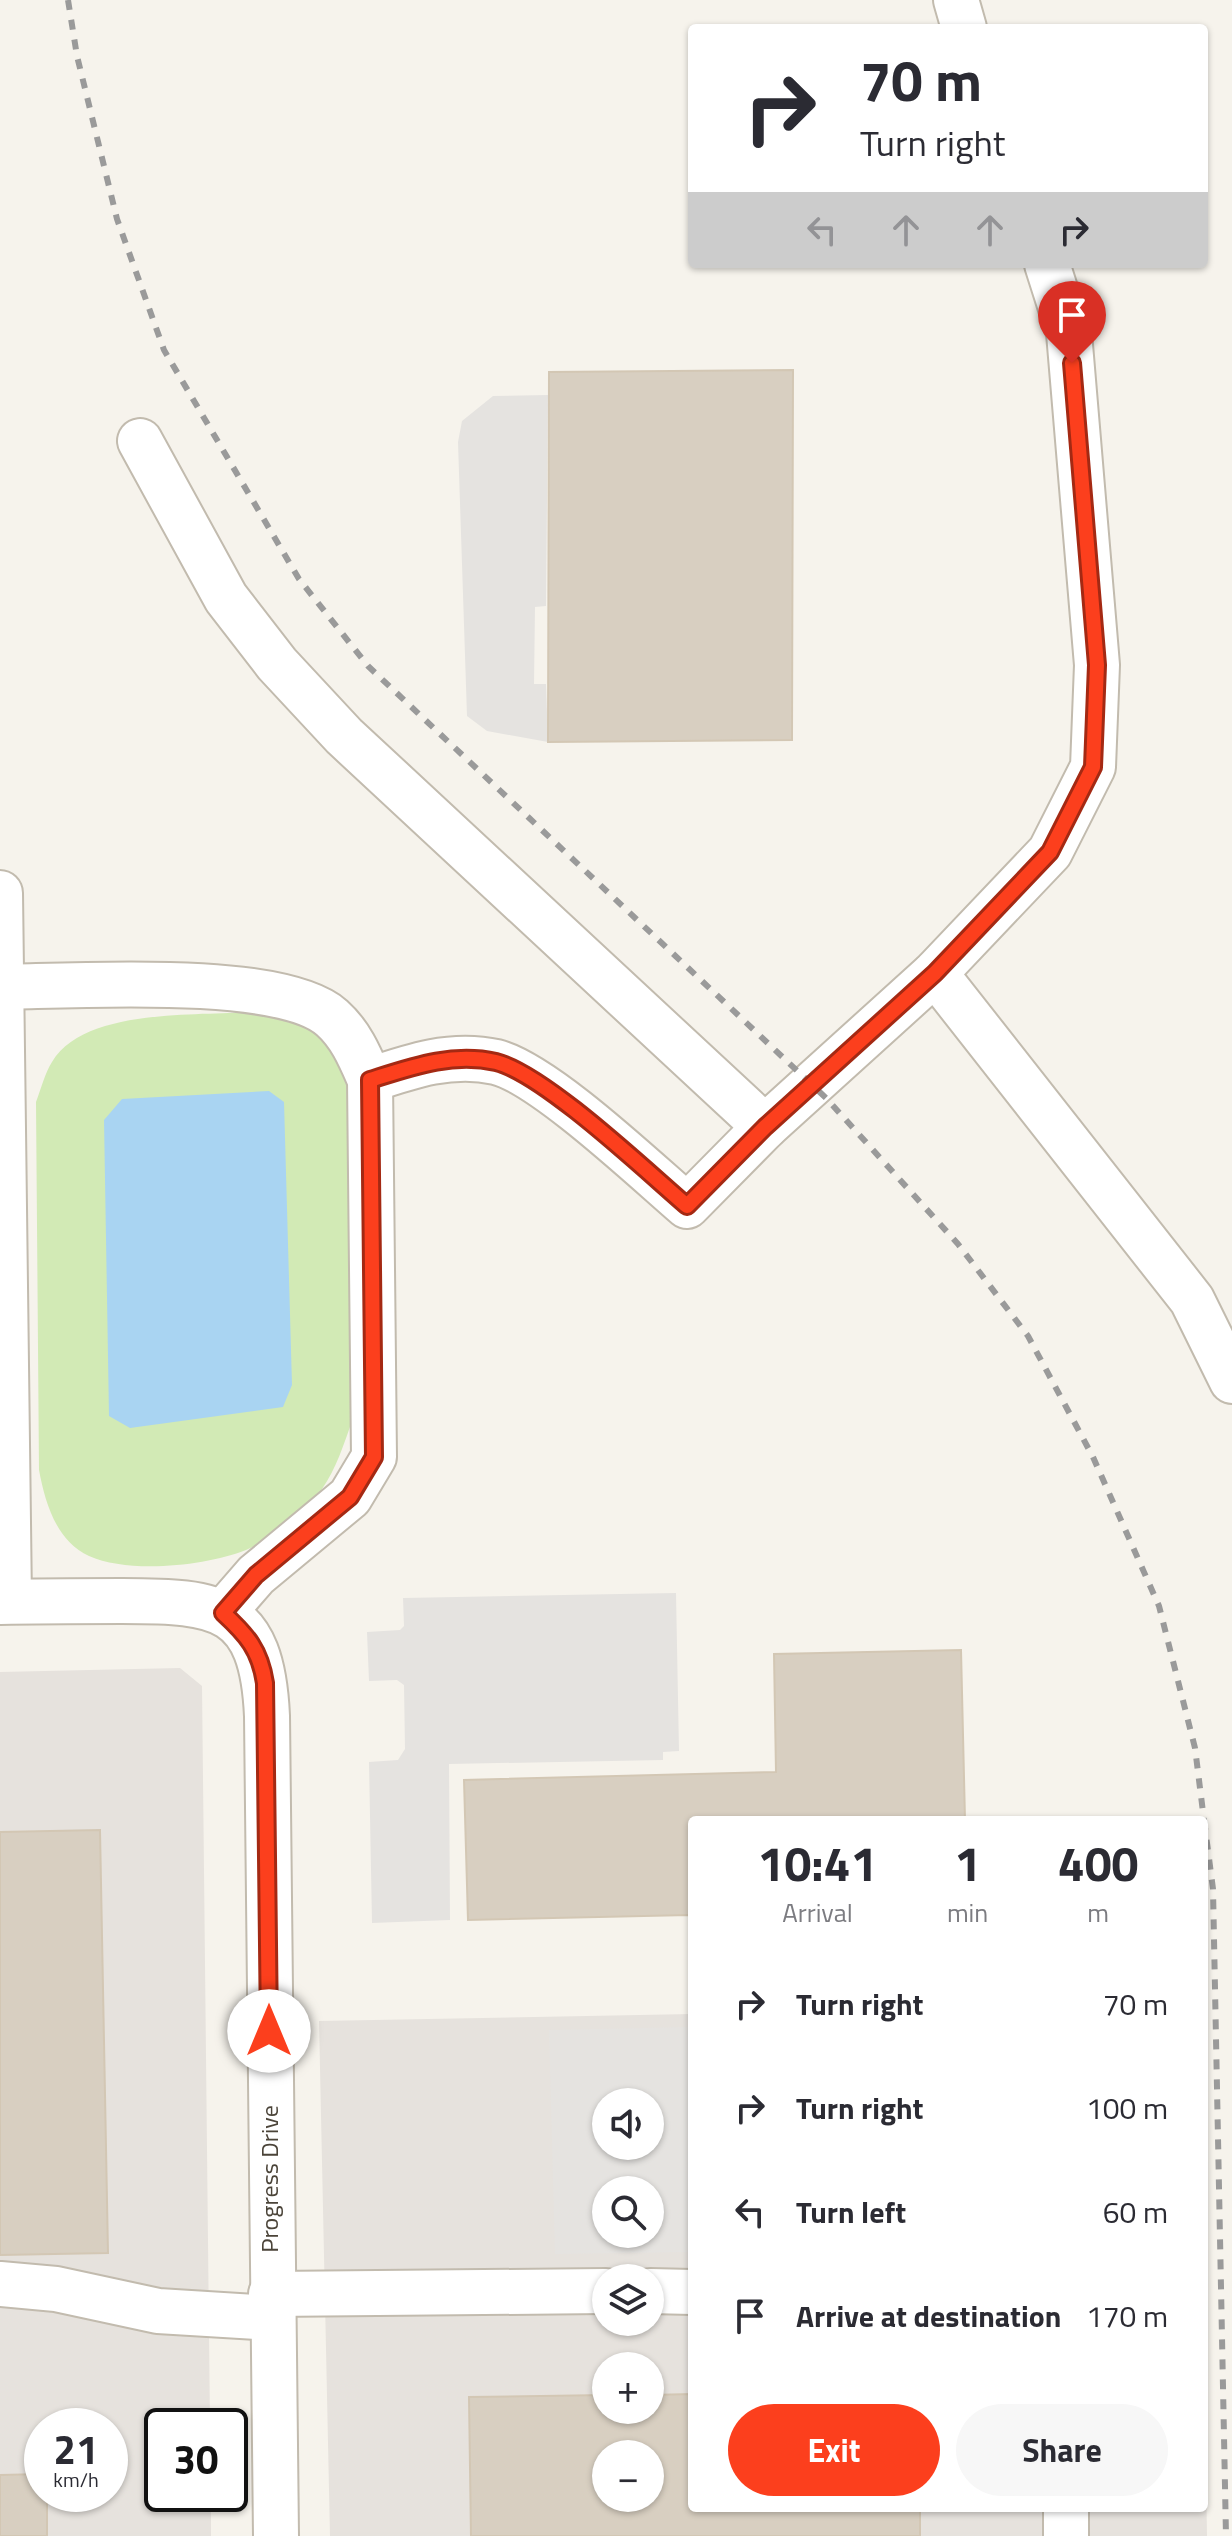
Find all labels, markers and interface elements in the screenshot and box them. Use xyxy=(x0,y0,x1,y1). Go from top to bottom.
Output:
text: 70 m xyxy=(860,38,982,123)
icon: right xyxy=(728,56,832,160)
text: Turn right xyxy=(860,115,1005,170)
icon: left xyxy=(800,208,844,252)
icon: ahead xyxy=(884,208,928,252)
icon: ahead xyxy=(968,208,1012,252)
icon: right xyxy=(1052,208,1096,252)
pin xyxy=(1038,281,1106,363)
icon: arrive xyxy=(1050,293,1094,337)
text: 10:41 xyxy=(758,1827,877,1900)
text: 1 xyxy=(954,1827,981,1900)
text: 400 xyxy=(1058,1827,1138,1900)
text: Arrival xyxy=(782,1893,853,1932)
text: min xyxy=(947,1893,988,1932)
text: m xyxy=(1087,1893,1109,1932)
text: Turn right xyxy=(796,1981,924,2027)
text: 70 m xyxy=(1103,1981,1168,2027)
icon: right xyxy=(728,1982,772,2026)
position arrow xyxy=(227,1989,311,2073)
text: Turn right xyxy=(796,2085,924,2131)
text: 100 m xyxy=(1086,2085,1168,2131)
icon: right xyxy=(728,2086,772,2130)
map controls xyxy=(592,2088,664,2512)
button: sound xyxy=(592,2088,664,2160)
street label: Progress Drive xyxy=(251,2105,287,2253)
button: search xyxy=(592,2176,664,2248)
text: Turn left xyxy=(796,2189,906,2235)
text: 60 m xyxy=(1103,2189,1168,2235)
icon: left xyxy=(728,2190,772,2234)
button: layers xyxy=(592,2264,664,2336)
text: Arrive at destination xyxy=(796,2293,1061,2339)
text: 170 m xyxy=(1086,2293,1168,2339)
icon: arrive xyxy=(728,2294,772,2338)
button: + xyxy=(592,2352,664,2424)
button: Exit xyxy=(728,2404,940,2496)
button: Share xyxy=(956,2404,1168,2496)
speed limit sign: 30 xyxy=(144,2408,248,2512)
text: 21 xyxy=(54,2419,98,2480)
button: − xyxy=(592,2440,664,2512)
text: km/h xyxy=(53,2464,99,2495)

